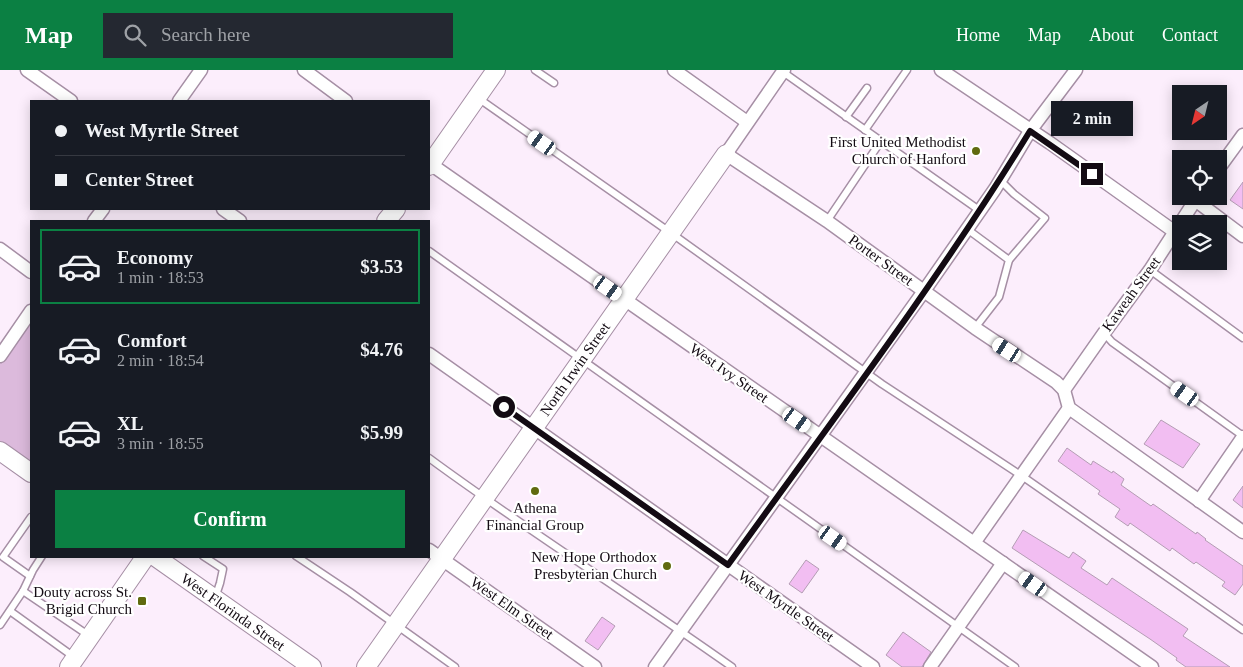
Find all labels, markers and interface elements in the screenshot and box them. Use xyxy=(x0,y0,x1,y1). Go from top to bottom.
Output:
search box xyxy=(103,13,453,58)
icon: search xyxy=(121,21,149,49)
text: Map xyxy=(25,22,73,48)
text: Search here xyxy=(161,24,250,45)
text: Home xyxy=(956,25,1000,45)
text: Map xyxy=(1028,25,1061,45)
text: About xyxy=(1089,25,1134,45)
text: Contact xyxy=(1162,25,1218,45)
north arrow xyxy=(1172,85,1228,140)
map controls xyxy=(1172,85,1227,270)
callout: 2 min xyxy=(1051,102,1133,136)
text: 2 min xyxy=(1073,110,1111,127)
text: West Myrtle Street xyxy=(85,120,239,141)
car xyxy=(525,128,558,158)
place label: First United Methodist Church of Hanford xyxy=(829,134,967,167)
marker: First United Methodist Church of Hanford xyxy=(970,145,982,157)
button: locate xyxy=(1172,150,1227,205)
route end xyxy=(1081,163,1103,185)
text: Center Street xyxy=(85,169,194,190)
button: layers xyxy=(1172,215,1227,270)
street label: Porter Street xyxy=(846,231,917,289)
icon: car xyxy=(57,244,102,289)
text: Economy xyxy=(117,247,193,268)
street label: Kaweah Street xyxy=(1099,253,1164,334)
text: $3.53 xyxy=(360,256,403,277)
text: 1 min · 18:53 xyxy=(117,269,204,286)
car xyxy=(591,273,624,303)
street label: North Irwin Street xyxy=(537,319,614,419)
icon: car xyxy=(57,327,102,372)
text: Comfort xyxy=(117,330,187,351)
car xyxy=(990,336,1023,364)
text: $4.76 xyxy=(360,339,403,360)
street label: West Ivy Street xyxy=(687,340,772,406)
text: 2 min · 18:54 xyxy=(117,352,204,369)
car xyxy=(1168,379,1201,409)
route start xyxy=(493,396,515,418)
car xyxy=(780,405,813,435)
icon: car xyxy=(57,410,102,455)
text: XL xyxy=(117,413,143,434)
text: $5.99 xyxy=(360,422,403,443)
text: 3 min · 18:55 xyxy=(117,435,204,452)
marker: Athena Financial Group xyxy=(529,485,541,497)
button: Confirm xyxy=(55,490,405,548)
place label: Athena Financial Group xyxy=(486,500,584,533)
car xyxy=(816,523,849,553)
place label: New Hope Orthodox Presbyterian Church xyxy=(531,549,657,582)
marker: New Hope Orthodox Presbyterian Church xyxy=(661,560,673,572)
street label: West Myrtle Street xyxy=(735,567,838,645)
car xyxy=(1016,569,1049,599)
street label: West Florinda Street xyxy=(178,570,289,654)
street label: West Elm Street xyxy=(468,574,557,643)
place label: Douty across St. Brigid Church xyxy=(33,584,132,617)
marker: Douty across St. Brigid Church xyxy=(136,595,148,607)

